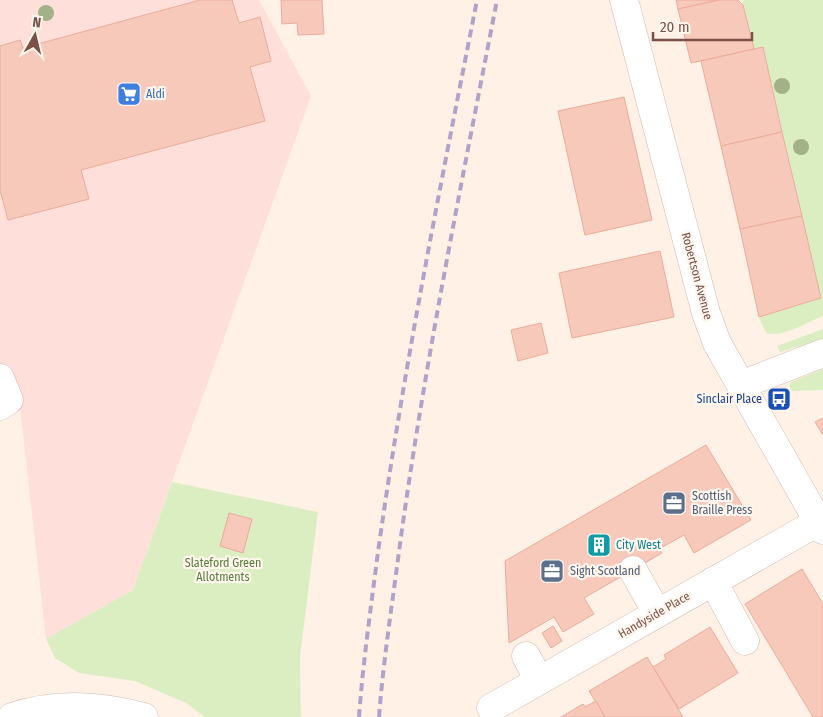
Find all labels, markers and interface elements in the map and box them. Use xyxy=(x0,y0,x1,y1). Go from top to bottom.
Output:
north arrow xyxy=(10,10,60,60)
scale bar xyxy=(653,10,752,42)
text: N xyxy=(31,14,42,32)
text: 20 m xyxy=(660,18,690,36)
supermarket icon: Aldi xyxy=(116,81,142,107)
place label: Aldi xyxy=(146,87,165,101)
street label: Robertson Avenue xyxy=(679,231,715,321)
bus stop icon: Sinclair Place xyxy=(766,386,792,412)
place label: Sinclair Place xyxy=(697,392,762,406)
place label: Scottish Braille Press xyxy=(692,489,752,517)
office icon: Scottish Braille Press xyxy=(661,490,687,516)
building icon: City West xyxy=(586,532,612,558)
place label: City West xyxy=(616,538,661,552)
park label: Slateford Green Allotments xyxy=(185,556,261,584)
office icon: Sight Scotland xyxy=(539,558,565,584)
place label: Sight Scotland xyxy=(570,564,640,578)
street label: Handyside Place xyxy=(616,589,692,641)

